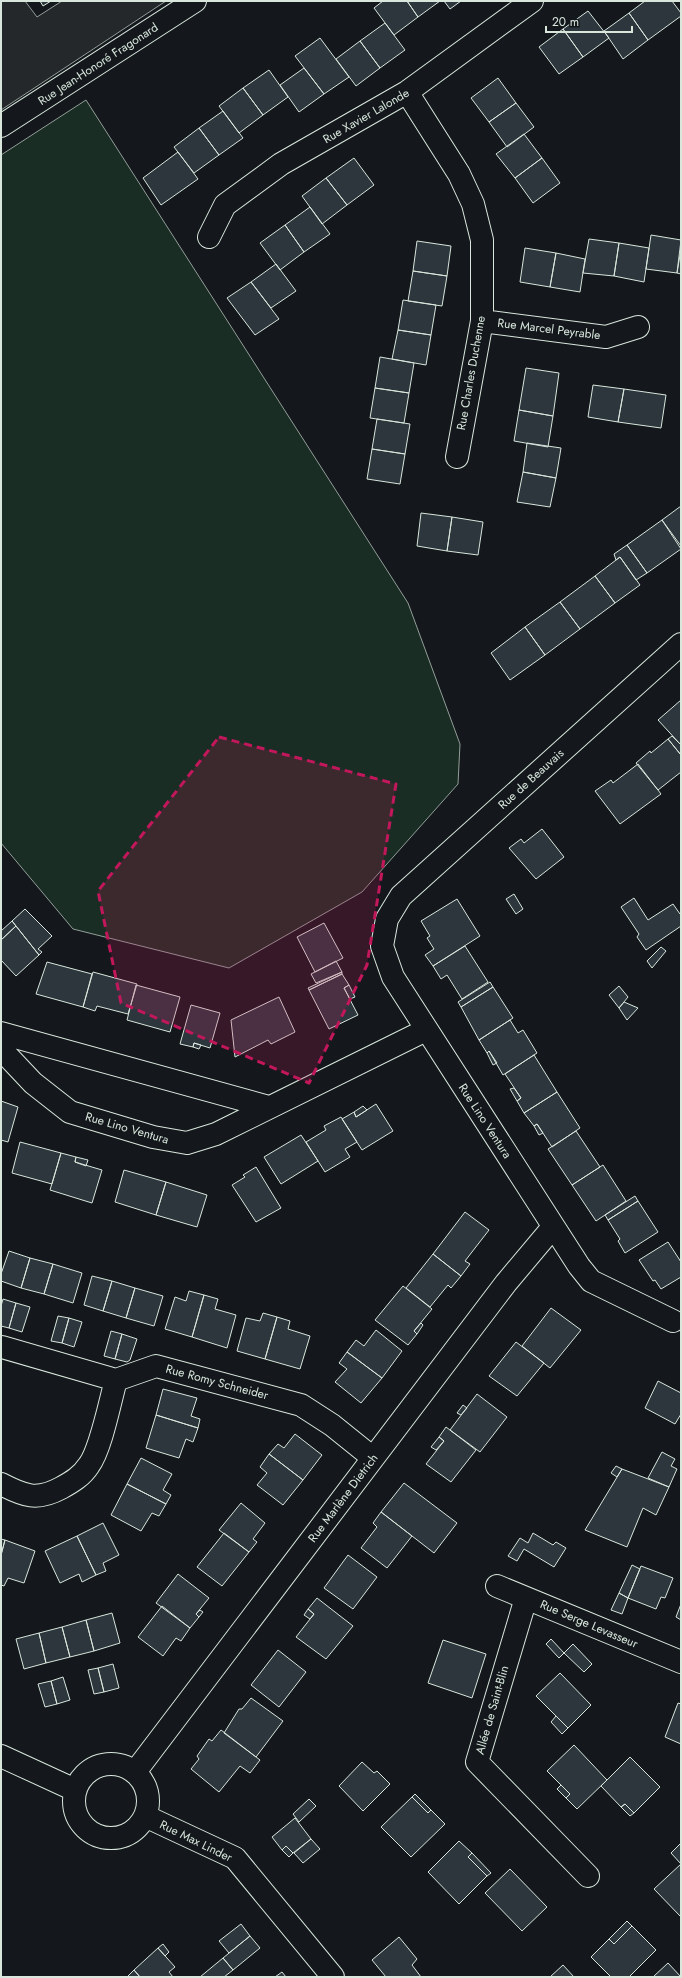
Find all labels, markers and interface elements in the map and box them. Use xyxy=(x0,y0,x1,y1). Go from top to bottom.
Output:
scale bar xyxy=(546,8,632,34)
text: 20 m xyxy=(552,13,579,31)
street label: Rue Jean-Honoré Fragonard xyxy=(34,18,162,110)
street label: Rue Xavier Lalonde xyxy=(319,84,413,148)
street label: Rue Charles Duchenne xyxy=(452,314,490,432)
street label: Rue Marcel Peyrable xyxy=(496,314,602,344)
street label: Rue de Beauvais xyxy=(494,744,568,814)
street label: Rue Lino Ventura xyxy=(454,1080,516,1162)
street label: Rue Lino Ventura xyxy=(83,1107,171,1149)
street label: Rue Romy Schneider xyxy=(164,1360,271,1405)
street label: Rue Marlène Dietrich xyxy=(304,1450,382,1546)
street label: Rue Serge Levasseur xyxy=(537,1595,642,1653)
street label: Allée de Saint-Blin xyxy=(471,1663,513,1757)
street label: Rue Max Linder xyxy=(157,1816,236,1867)

